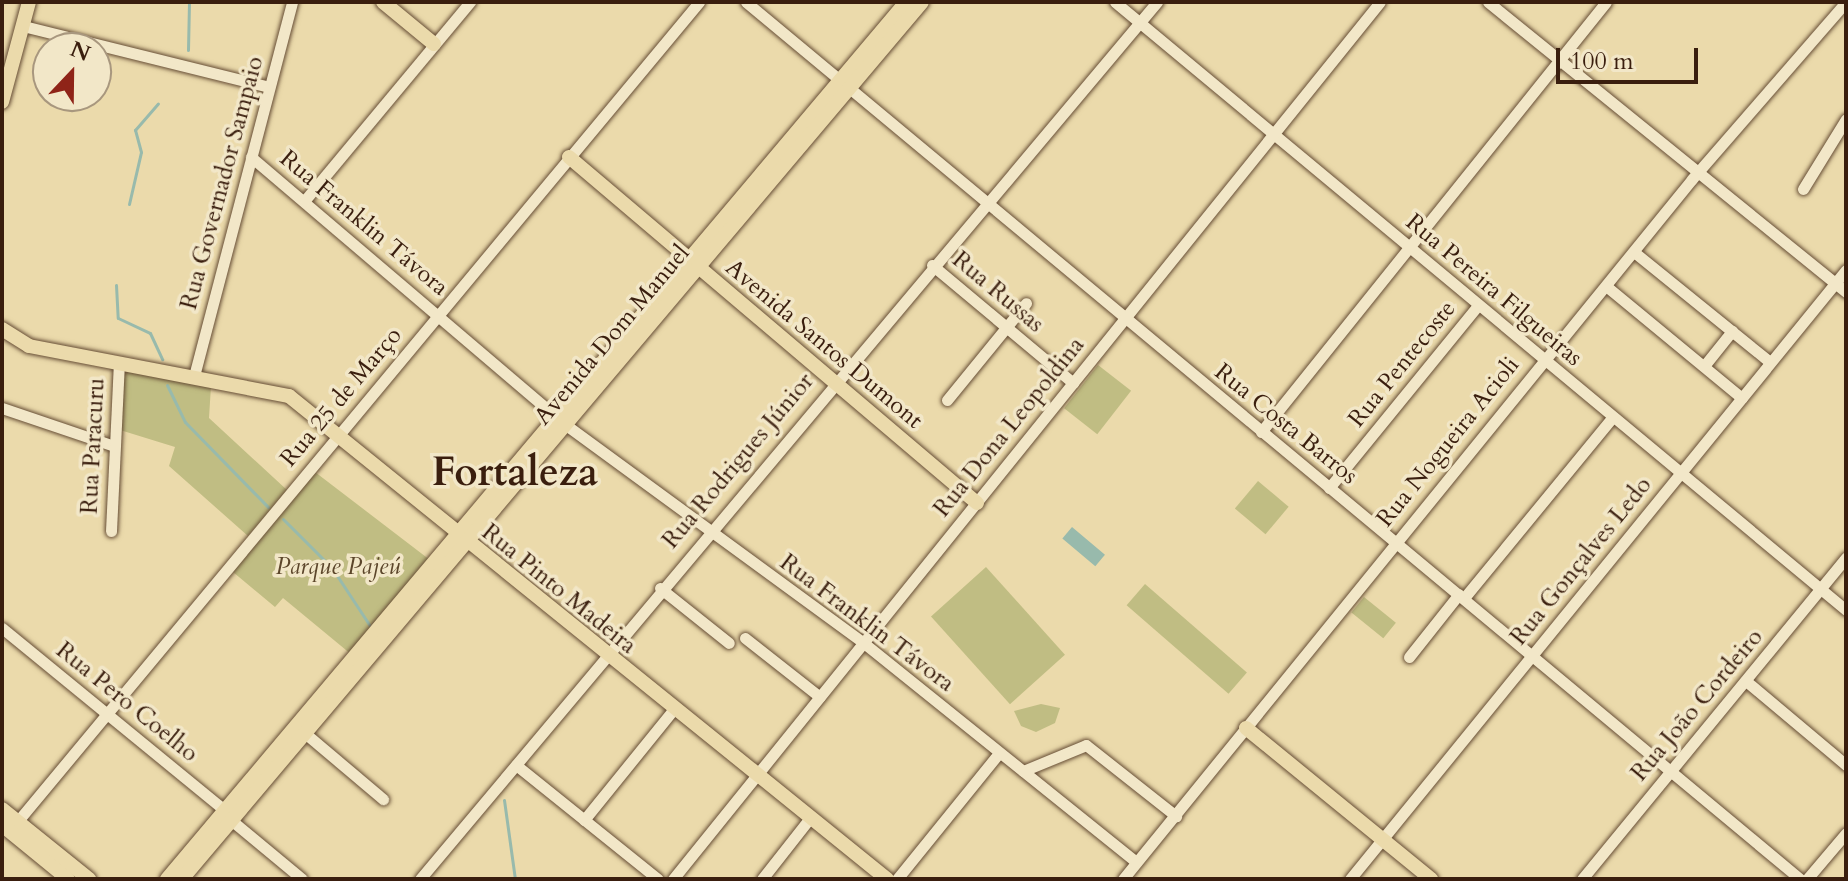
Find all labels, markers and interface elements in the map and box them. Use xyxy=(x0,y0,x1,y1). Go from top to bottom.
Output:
north arrow xyxy=(32,32,112,112)
scale bar xyxy=(1560,32,1702,82)
text: N xyxy=(66,34,95,69)
text: 100 m xyxy=(1570,45,1634,78)
street label: Rua Governador Sampaio xyxy=(174,53,270,313)
street label: Rua Franklin Távora xyxy=(274,144,454,302)
street label: Rua Pereira Filgueiras xyxy=(1400,208,1588,372)
street label: Avenida Dom Manuel xyxy=(528,239,696,431)
street label: Rua Russas xyxy=(946,245,1050,339)
street label: Avenida Santos Dumont xyxy=(720,253,928,435)
street label: Rua Pentecoste xyxy=(1342,295,1462,433)
street label: Rua 25 de Março xyxy=(274,321,408,473)
street label: Rua Dona Leopoldina xyxy=(928,331,1090,523)
street label: Rua Nogueira Acioli xyxy=(1371,351,1525,533)
street label: Rua Costa Barros xyxy=(1209,358,1363,490)
street label: Rua Rodrigues Júnior xyxy=(656,368,820,554)
street label: Rua Paracuru xyxy=(75,377,111,515)
district label: Fortaleza xyxy=(432,449,598,497)
street label: Rua Gonçalves Ledo xyxy=(1504,471,1658,651)
street label: Rua Pinto Madeira xyxy=(476,518,642,660)
street label: Rua Franklin Távora xyxy=(774,548,960,698)
park label: Parque Pajeú xyxy=(276,553,400,581)
street label: Rua João Cordeiro xyxy=(1625,623,1769,787)
street label: Rua Pero Coelho xyxy=(50,636,204,768)

